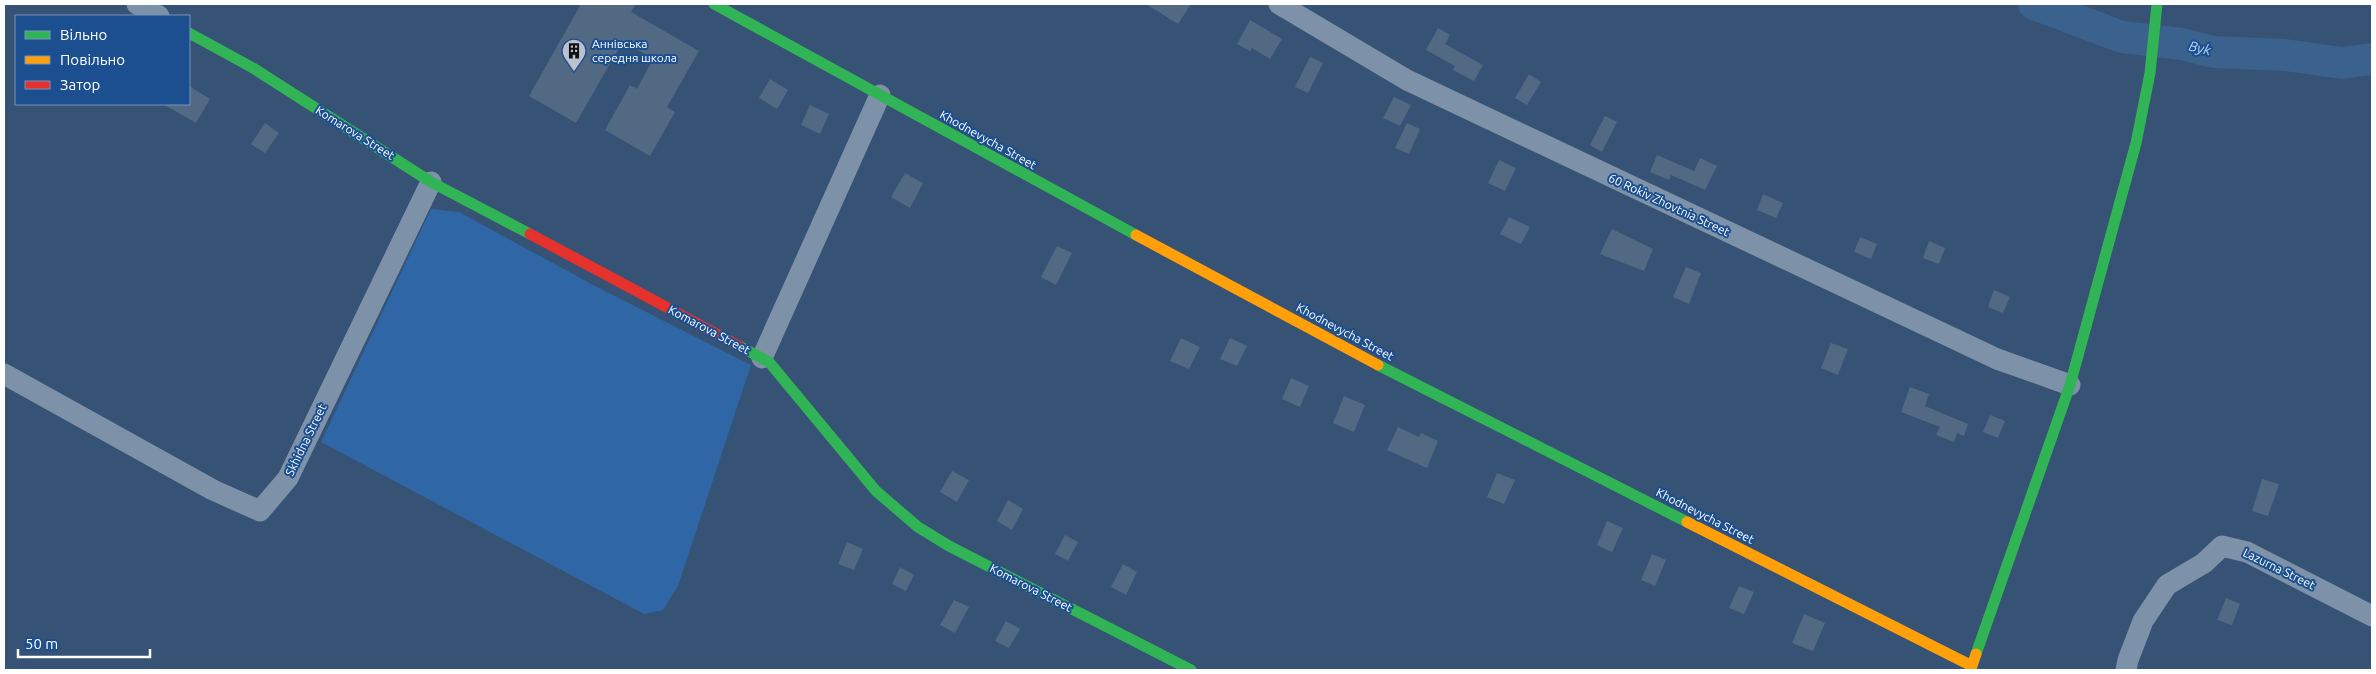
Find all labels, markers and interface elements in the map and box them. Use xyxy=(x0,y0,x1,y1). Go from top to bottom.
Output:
legend xyxy=(15,15,190,105)
text: Вільно xyxy=(60,26,107,43)
place label: Аннівська середня школа xyxy=(592,37,677,64)
building icon: Аннівська середня школа xyxy=(561,38,587,72)
water label: Byk xyxy=(2187,38,2214,58)
text: Повільно xyxy=(60,51,125,68)
text: Затор xyxy=(60,76,100,93)
street label: Komarova Street xyxy=(313,103,397,162)
street label: Khodnevycha Street xyxy=(938,108,1039,172)
street label: 60 Rokiv Zhovtnia Street xyxy=(1607,171,1732,238)
street label: Khodnevycha Street xyxy=(1294,300,1396,363)
street label: Komarova Street xyxy=(666,303,752,357)
street label: Skhidna Street xyxy=(283,401,329,478)
street label: Khodnevycha Street xyxy=(1654,485,1757,546)
street label: Lazurna Street xyxy=(2241,546,2318,592)
street label: Komarova Street xyxy=(988,561,1075,614)
scale bar xyxy=(18,626,150,658)
text: 50 m xyxy=(25,635,58,652)

